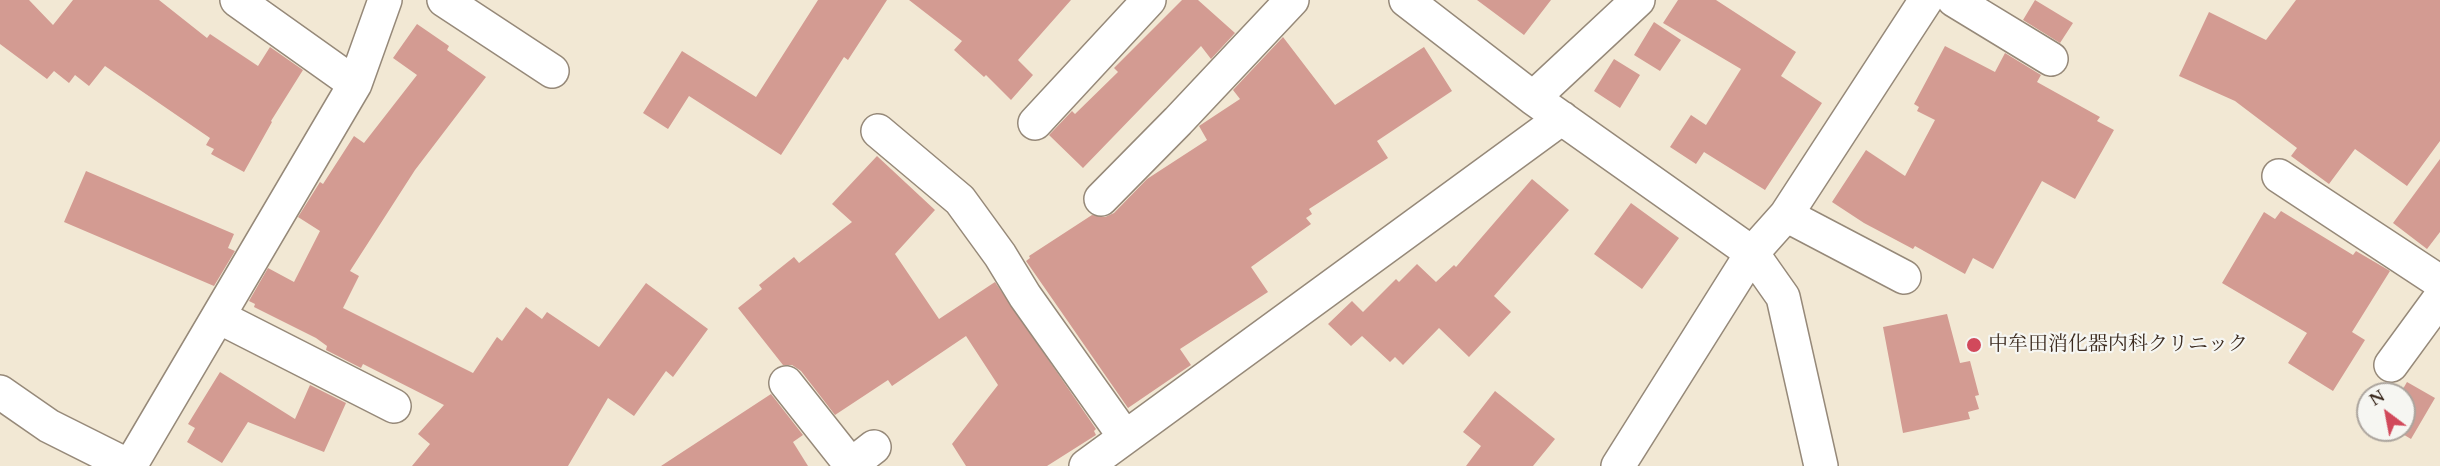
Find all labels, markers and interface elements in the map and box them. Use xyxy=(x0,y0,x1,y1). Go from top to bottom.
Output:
place label: 中牟田消化器内科クリニック xyxy=(1988,333,2248,357)
marker: 中牟田消化器内科クリニック xyxy=(1965,336,1983,354)
north arrow xyxy=(2356,382,2416,442)
text: N xyxy=(2366,385,2389,411)

